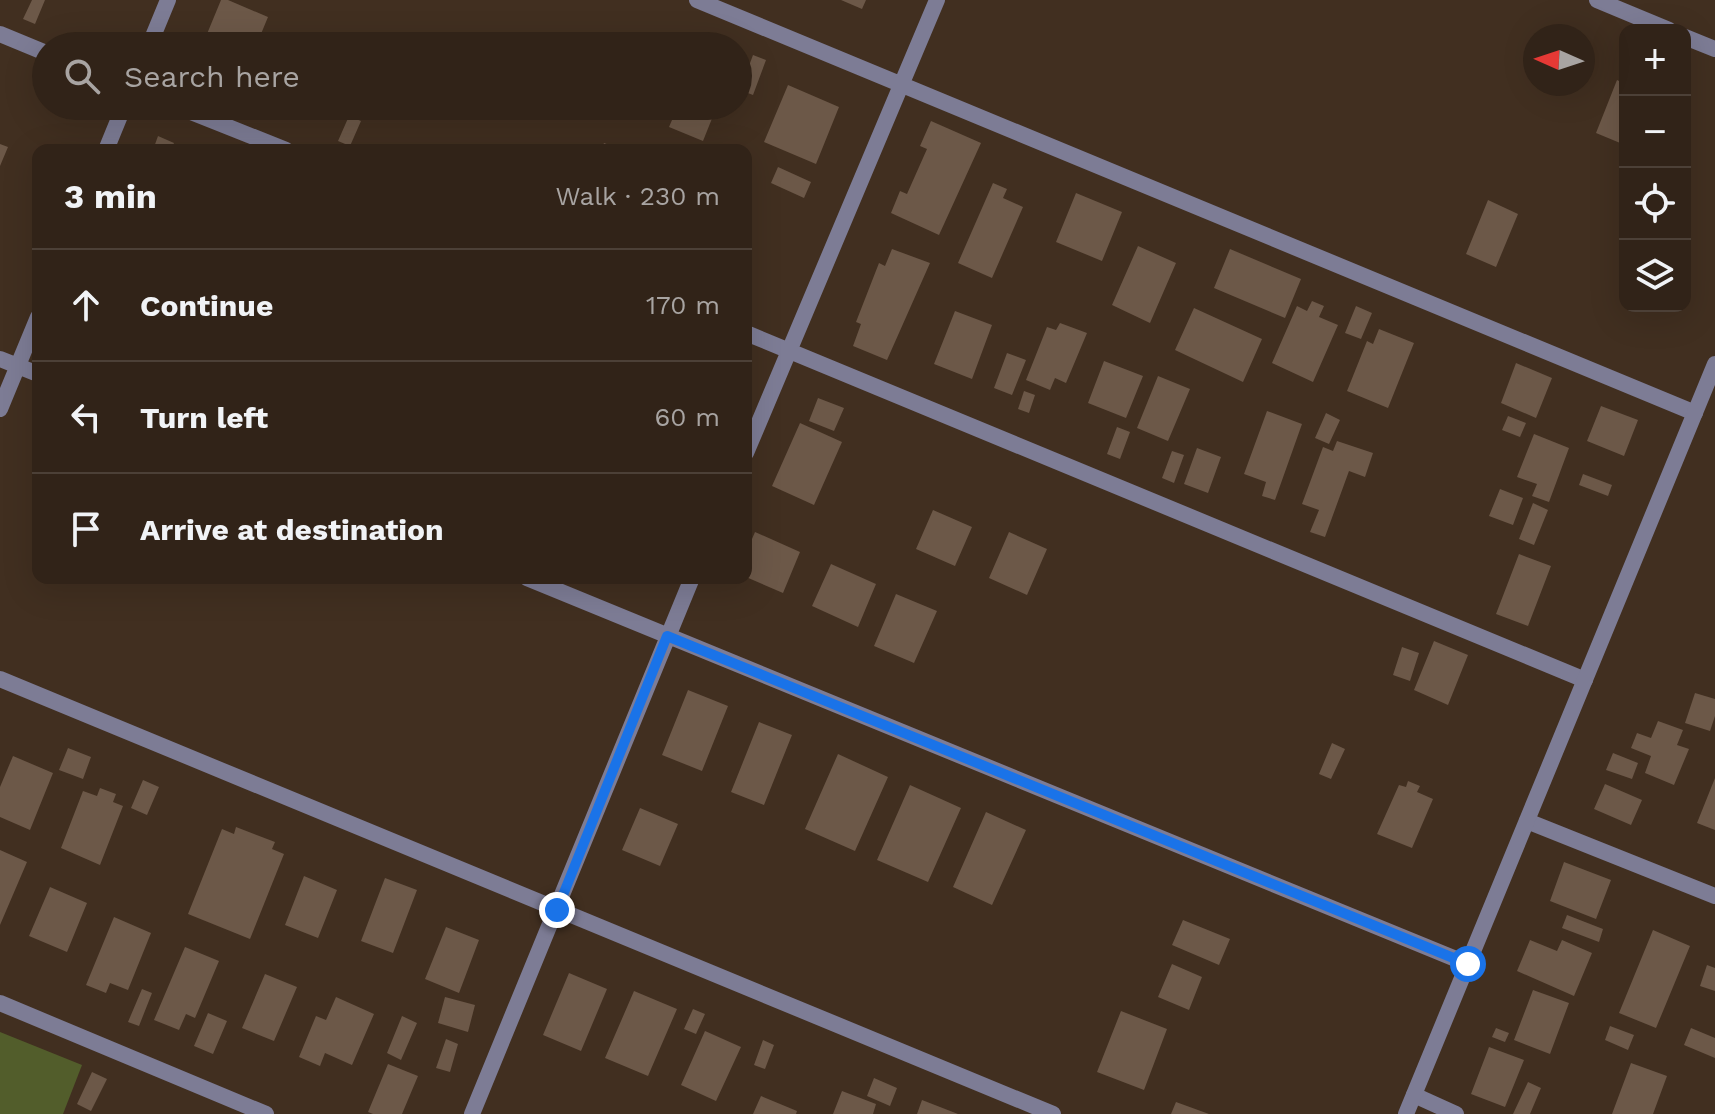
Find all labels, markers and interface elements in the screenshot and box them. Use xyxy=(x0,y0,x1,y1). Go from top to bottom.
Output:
north arrow xyxy=(1523,24,1595,96)
map controls xyxy=(1619,24,1691,312)
button: + xyxy=(1619,24,1691,96)
search box xyxy=(32,32,752,120)
icon: search xyxy=(60,54,104,98)
text: Search here xyxy=(124,59,300,94)
button: − xyxy=(1619,96,1691,168)
button: locate xyxy=(1619,168,1691,240)
text: 3 min xyxy=(64,176,157,216)
text: Walk · 230 m xyxy=(555,181,720,211)
button: layers xyxy=(1619,240,1691,312)
icon: ahead xyxy=(64,283,108,327)
text: Continue xyxy=(140,288,273,323)
text: 170 m xyxy=(646,290,720,320)
icon: left xyxy=(64,395,108,439)
text: Turn left xyxy=(140,400,268,435)
text: 60 m xyxy=(654,402,720,432)
icon: arrive xyxy=(64,507,108,551)
text: Arrive at destination xyxy=(140,512,444,547)
route end xyxy=(539,892,575,928)
route start xyxy=(1450,946,1486,982)

